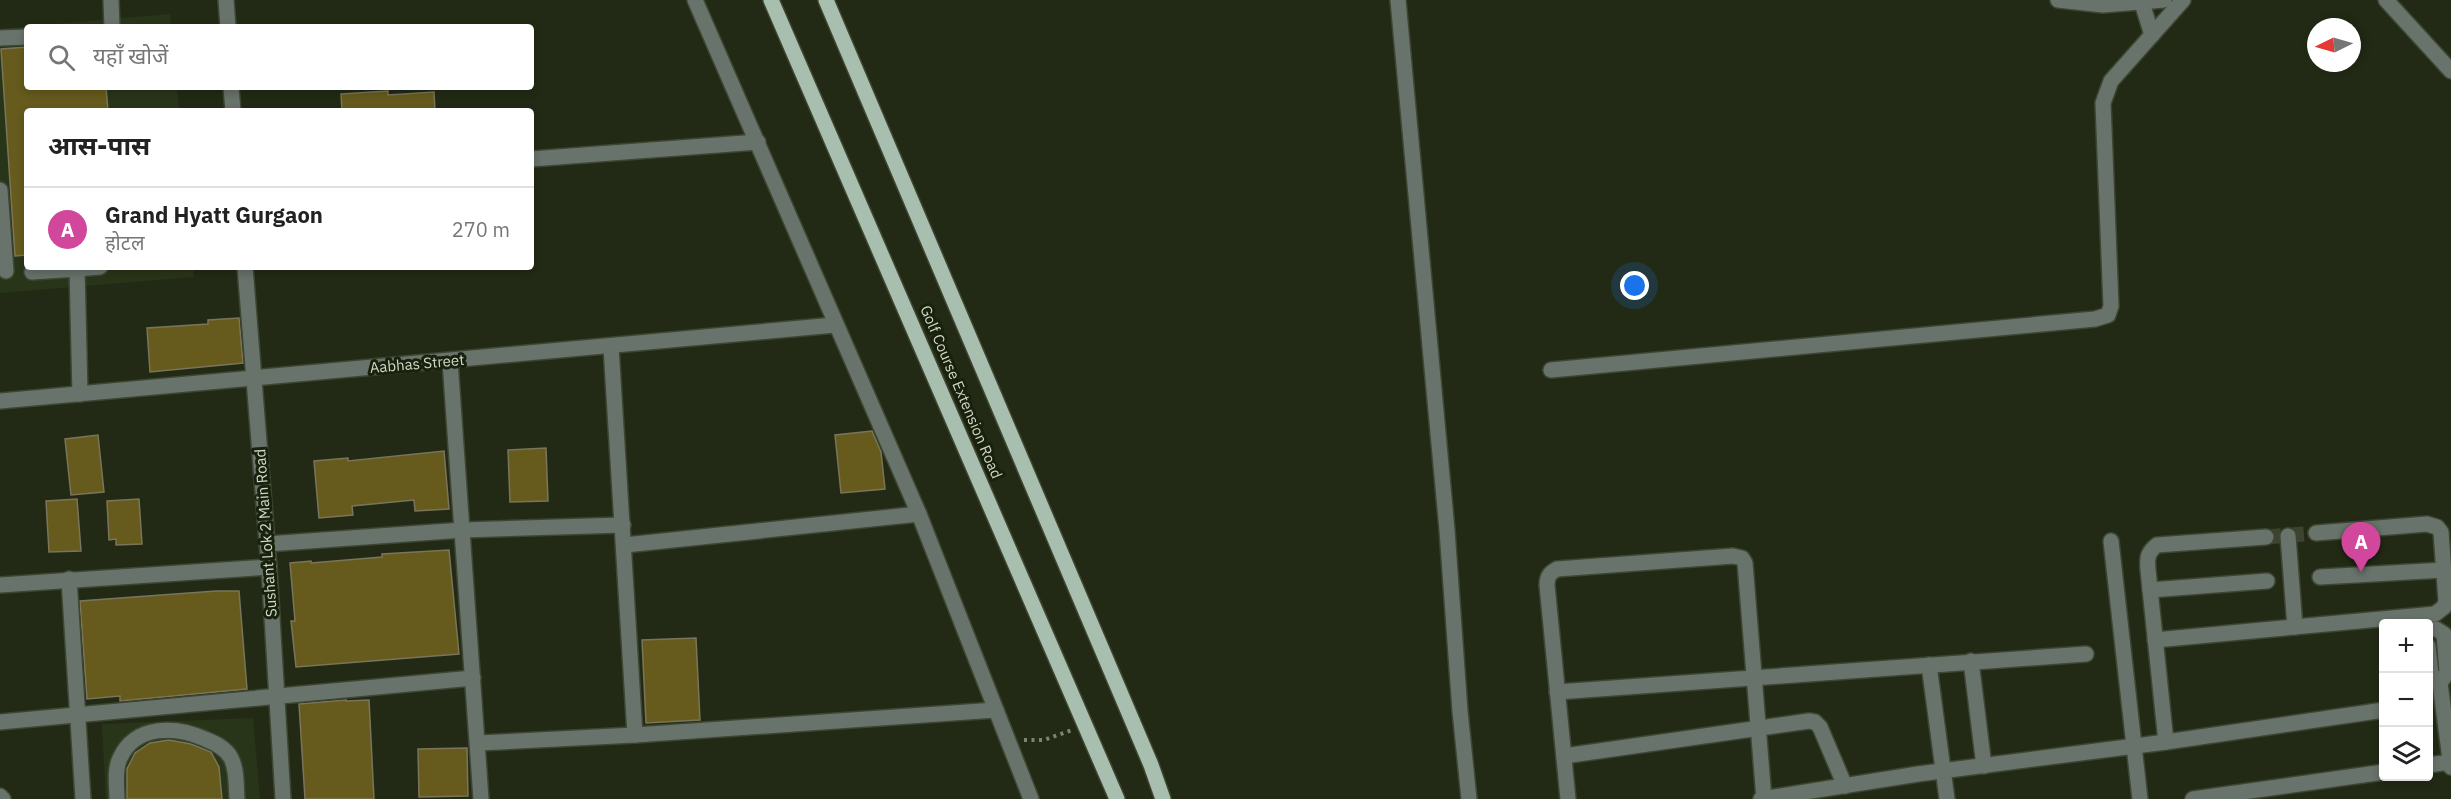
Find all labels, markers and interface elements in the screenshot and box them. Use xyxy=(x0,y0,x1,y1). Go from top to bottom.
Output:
north arrow xyxy=(2307,18,2361,72)
search box xyxy=(24,24,534,90)
icon: search xyxy=(45,41,78,74)
text: यहाँ खोजें xyxy=(93,41,168,70)
text: आस-पास xyxy=(48,128,150,162)
text: Grand Hyatt Gurgaon xyxy=(105,200,323,229)
text: A xyxy=(61,216,74,243)
text: 270 m xyxy=(452,216,510,243)
text: होटल xyxy=(105,229,144,256)
your location xyxy=(1620,271,1649,300)
street label: Golf Course Extension Road xyxy=(916,302,1007,481)
street label: Aabhas Street xyxy=(369,350,465,377)
street label: Sushant Lok 2 Main Road xyxy=(250,448,281,618)
pin: A xyxy=(2342,522,2380,572)
map controls xyxy=(2379,619,2433,781)
button: + xyxy=(2379,619,2433,673)
button: − xyxy=(2379,673,2433,727)
button: layers xyxy=(2379,727,2433,781)

